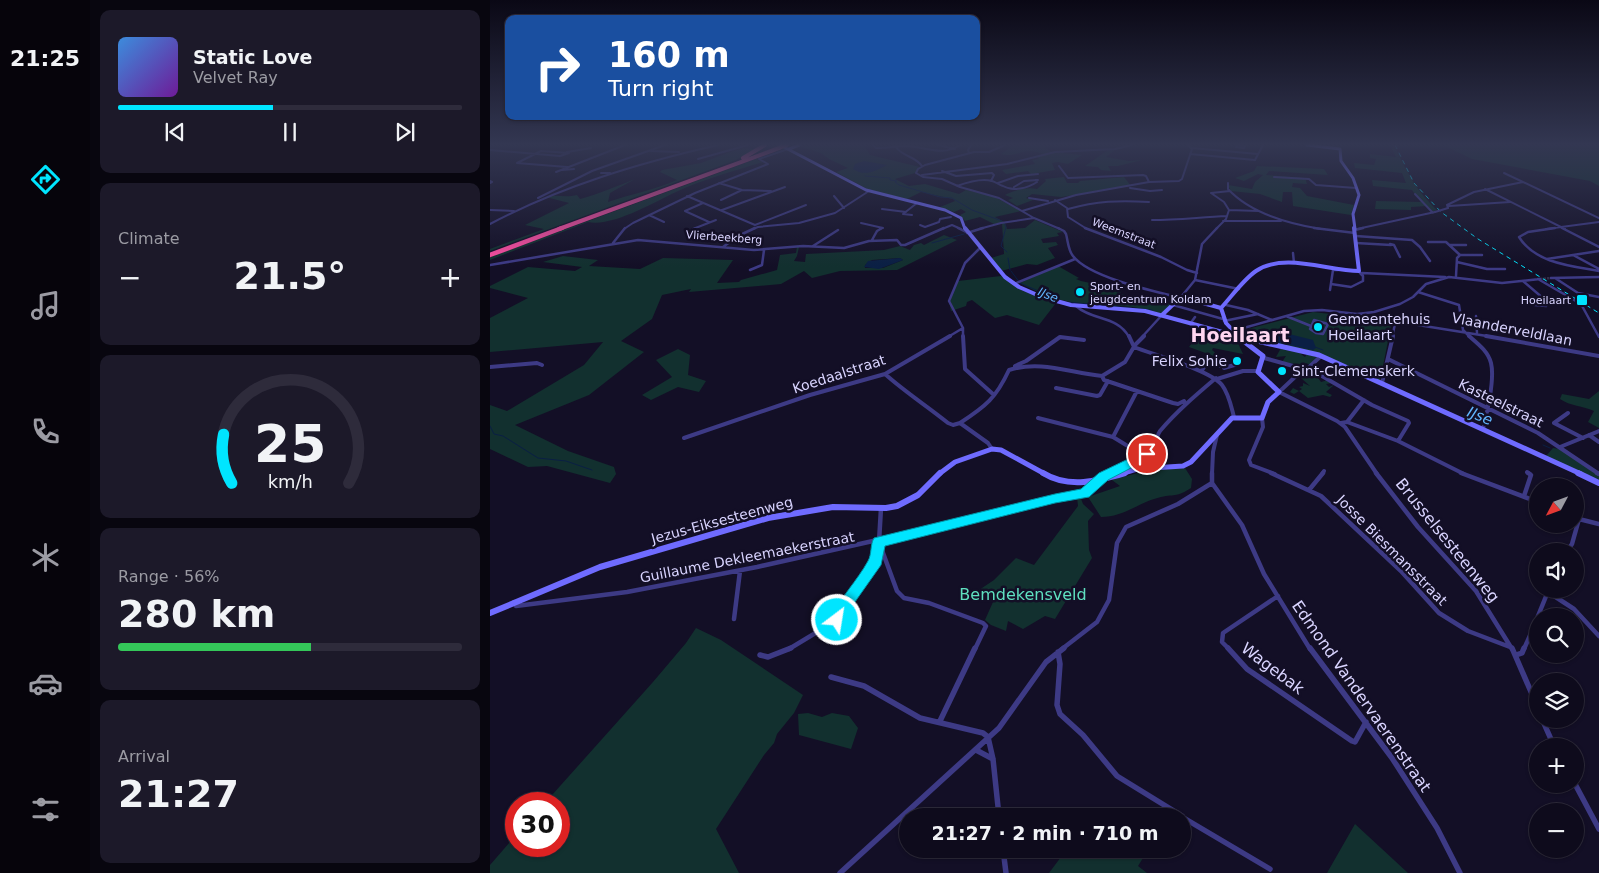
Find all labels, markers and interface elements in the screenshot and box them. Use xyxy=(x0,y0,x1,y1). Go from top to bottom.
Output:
icon: right xyxy=(525,35,590,100)
text: 160 m xyxy=(608,35,730,75)
text: 21:25 xyxy=(10,46,80,71)
text: Static Love xyxy=(193,46,313,68)
text: Velvet Ray xyxy=(193,68,278,87)
text: Turn right xyxy=(608,76,713,101)
icon: previous xyxy=(161,118,189,146)
icon: pause xyxy=(276,118,304,146)
icon: next xyxy=(391,118,419,146)
icon: directions xyxy=(28,162,63,197)
street label: Weemstraat xyxy=(1090,215,1158,252)
street label: Vlierbeekberg xyxy=(685,228,763,247)
text: Climate xyxy=(118,229,180,248)
text: 21.5° xyxy=(234,254,346,298)
text: − xyxy=(118,261,141,294)
text: + xyxy=(439,261,462,294)
place label: Sport- en jeugdcentrum Koldam xyxy=(1089,280,1211,306)
water label: IJse xyxy=(1036,285,1060,305)
marker: Sport- en jeugdcentrum Koldam xyxy=(1074,286,1086,298)
icon: music xyxy=(28,288,63,323)
marker: Hoeilaart xyxy=(1575,293,1589,307)
place label: Hoeilaart xyxy=(1521,294,1572,307)
street label: Vlaanderveldlaan xyxy=(1450,309,1574,349)
place label: Gemeentehuis Hoeilaart xyxy=(1328,311,1430,343)
marker: Gemeentehuis Hoeilaart xyxy=(1312,321,1324,333)
district label: Hoeilaart xyxy=(1191,324,1289,346)
street label: Koedaalstraat xyxy=(790,351,888,397)
place label: Felix Sohie xyxy=(1152,353,1227,369)
marker: Felix Sohie xyxy=(1231,355,1243,367)
place label: Sint-Clemenskerk xyxy=(1292,363,1416,379)
marker: Sint-Clemenskerk xyxy=(1276,365,1288,377)
street label: Kasteelstraat xyxy=(1456,376,1547,431)
water label: IJse xyxy=(1465,403,1495,429)
icon: phone xyxy=(28,414,63,449)
text: 25 xyxy=(254,414,326,474)
pin xyxy=(1126,433,1168,475)
icon: arrive xyxy=(1133,440,1161,468)
text: km/h xyxy=(267,471,313,492)
street label: Brusselsesteenweg xyxy=(1392,474,1504,606)
north arrow xyxy=(1529,478,1584,532)
map controls xyxy=(1529,478,1584,858)
street label: Josse Biesmansstraat xyxy=(1333,491,1451,609)
street label: Jezus-Eiksesteenweg xyxy=(648,493,795,547)
street label: Guillaume Dekleemaekerstraat xyxy=(638,528,856,586)
icon: climate xyxy=(28,540,63,575)
button: sound xyxy=(1529,543,1584,598)
text: Range · 56% xyxy=(118,567,220,586)
park label: Bemdekensveld xyxy=(959,585,1087,604)
text: 280 km xyxy=(118,592,275,636)
position arrow xyxy=(810,593,862,645)
street label: Edmond Vandervaerenstraat xyxy=(1288,597,1435,796)
button: search xyxy=(1529,608,1584,663)
street label: Wagebak xyxy=(1238,639,1308,699)
icon: car xyxy=(28,666,63,701)
button: layers xyxy=(1529,673,1584,728)
button: + xyxy=(1529,738,1584,793)
text: Arrival xyxy=(118,747,170,766)
text: 21:27 xyxy=(118,772,239,816)
icon: filters xyxy=(28,792,63,827)
speed limit sign: 30 xyxy=(505,792,570,857)
button: − xyxy=(1529,803,1584,858)
text: 21:27 · 2 min · 710 m xyxy=(931,822,1159,844)

